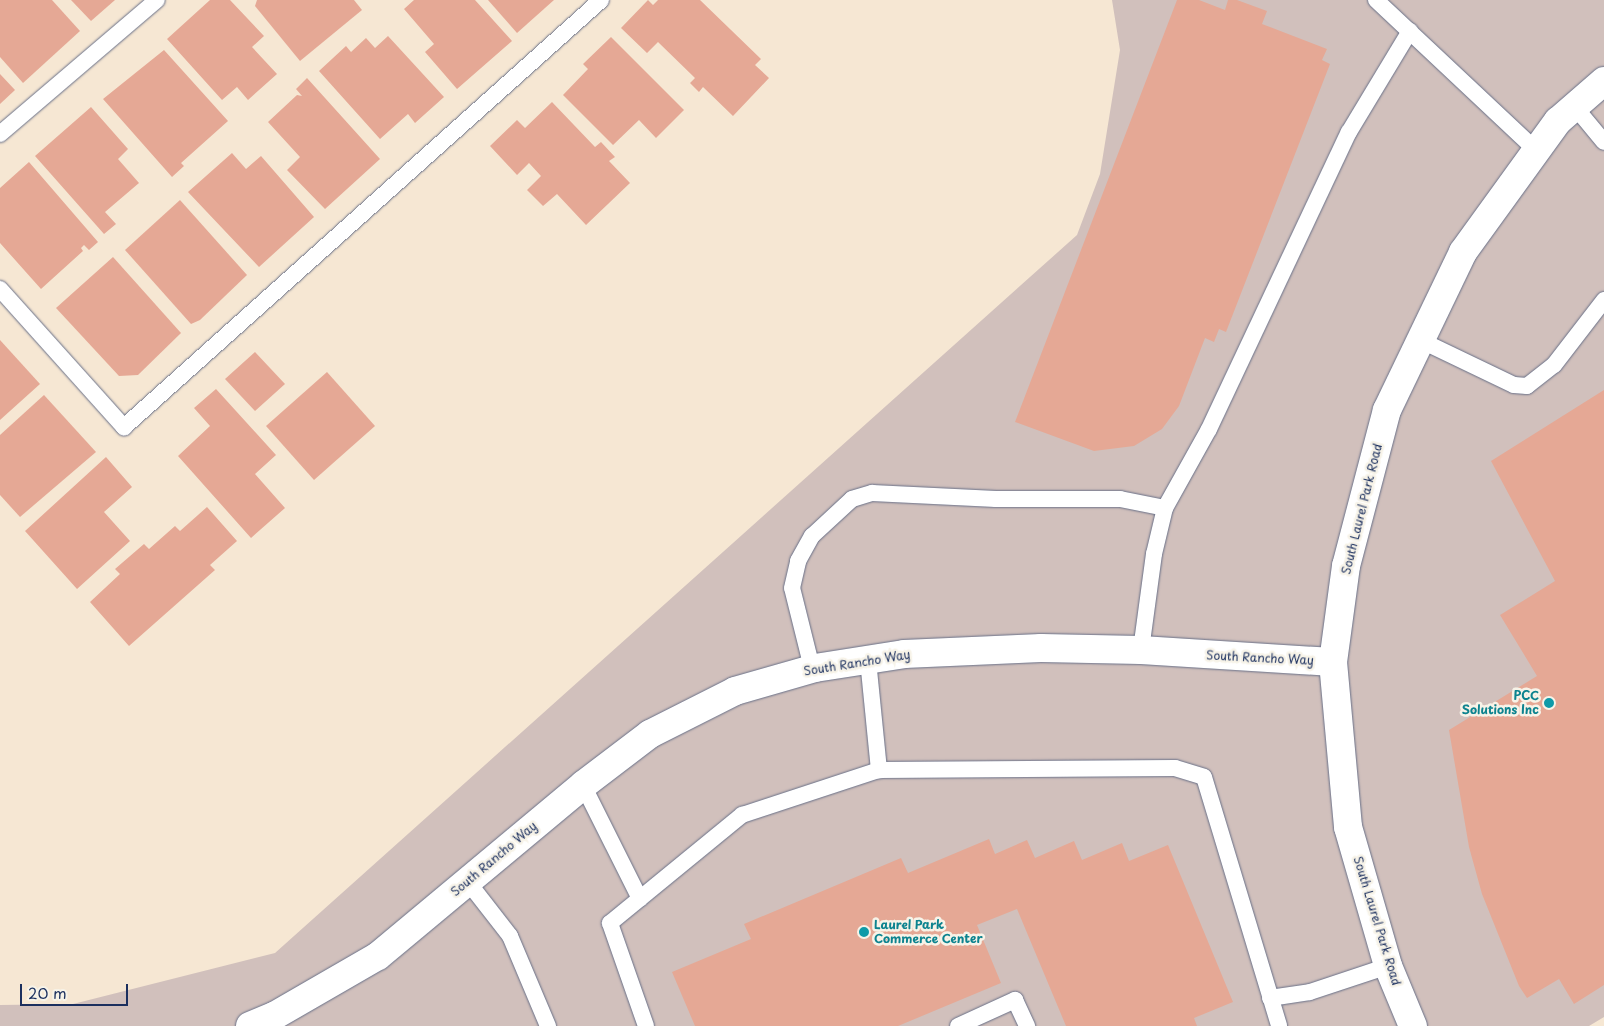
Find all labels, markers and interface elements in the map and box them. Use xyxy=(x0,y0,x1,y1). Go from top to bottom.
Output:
street label: South Laurel Park Road xyxy=(1339,441,1385,577)
street label: South Rancho Way xyxy=(802,647,912,679)
street label: South Rancho Way xyxy=(1205,648,1315,668)
place label: PCC Solutions Inc xyxy=(1462,689,1539,717)
marker: PCC Solutions Inc xyxy=(1543,697,1555,709)
street label: South Rancho Way xyxy=(448,818,540,900)
street label: South Laurel Park Road xyxy=(1350,854,1404,988)
place label: Laurel Park Commerce Center xyxy=(874,918,983,946)
marker: Laurel Park Commerce Center xyxy=(858,926,870,938)
scale bar xyxy=(22,974,130,1006)
text: 20 m xyxy=(28,981,67,1004)

